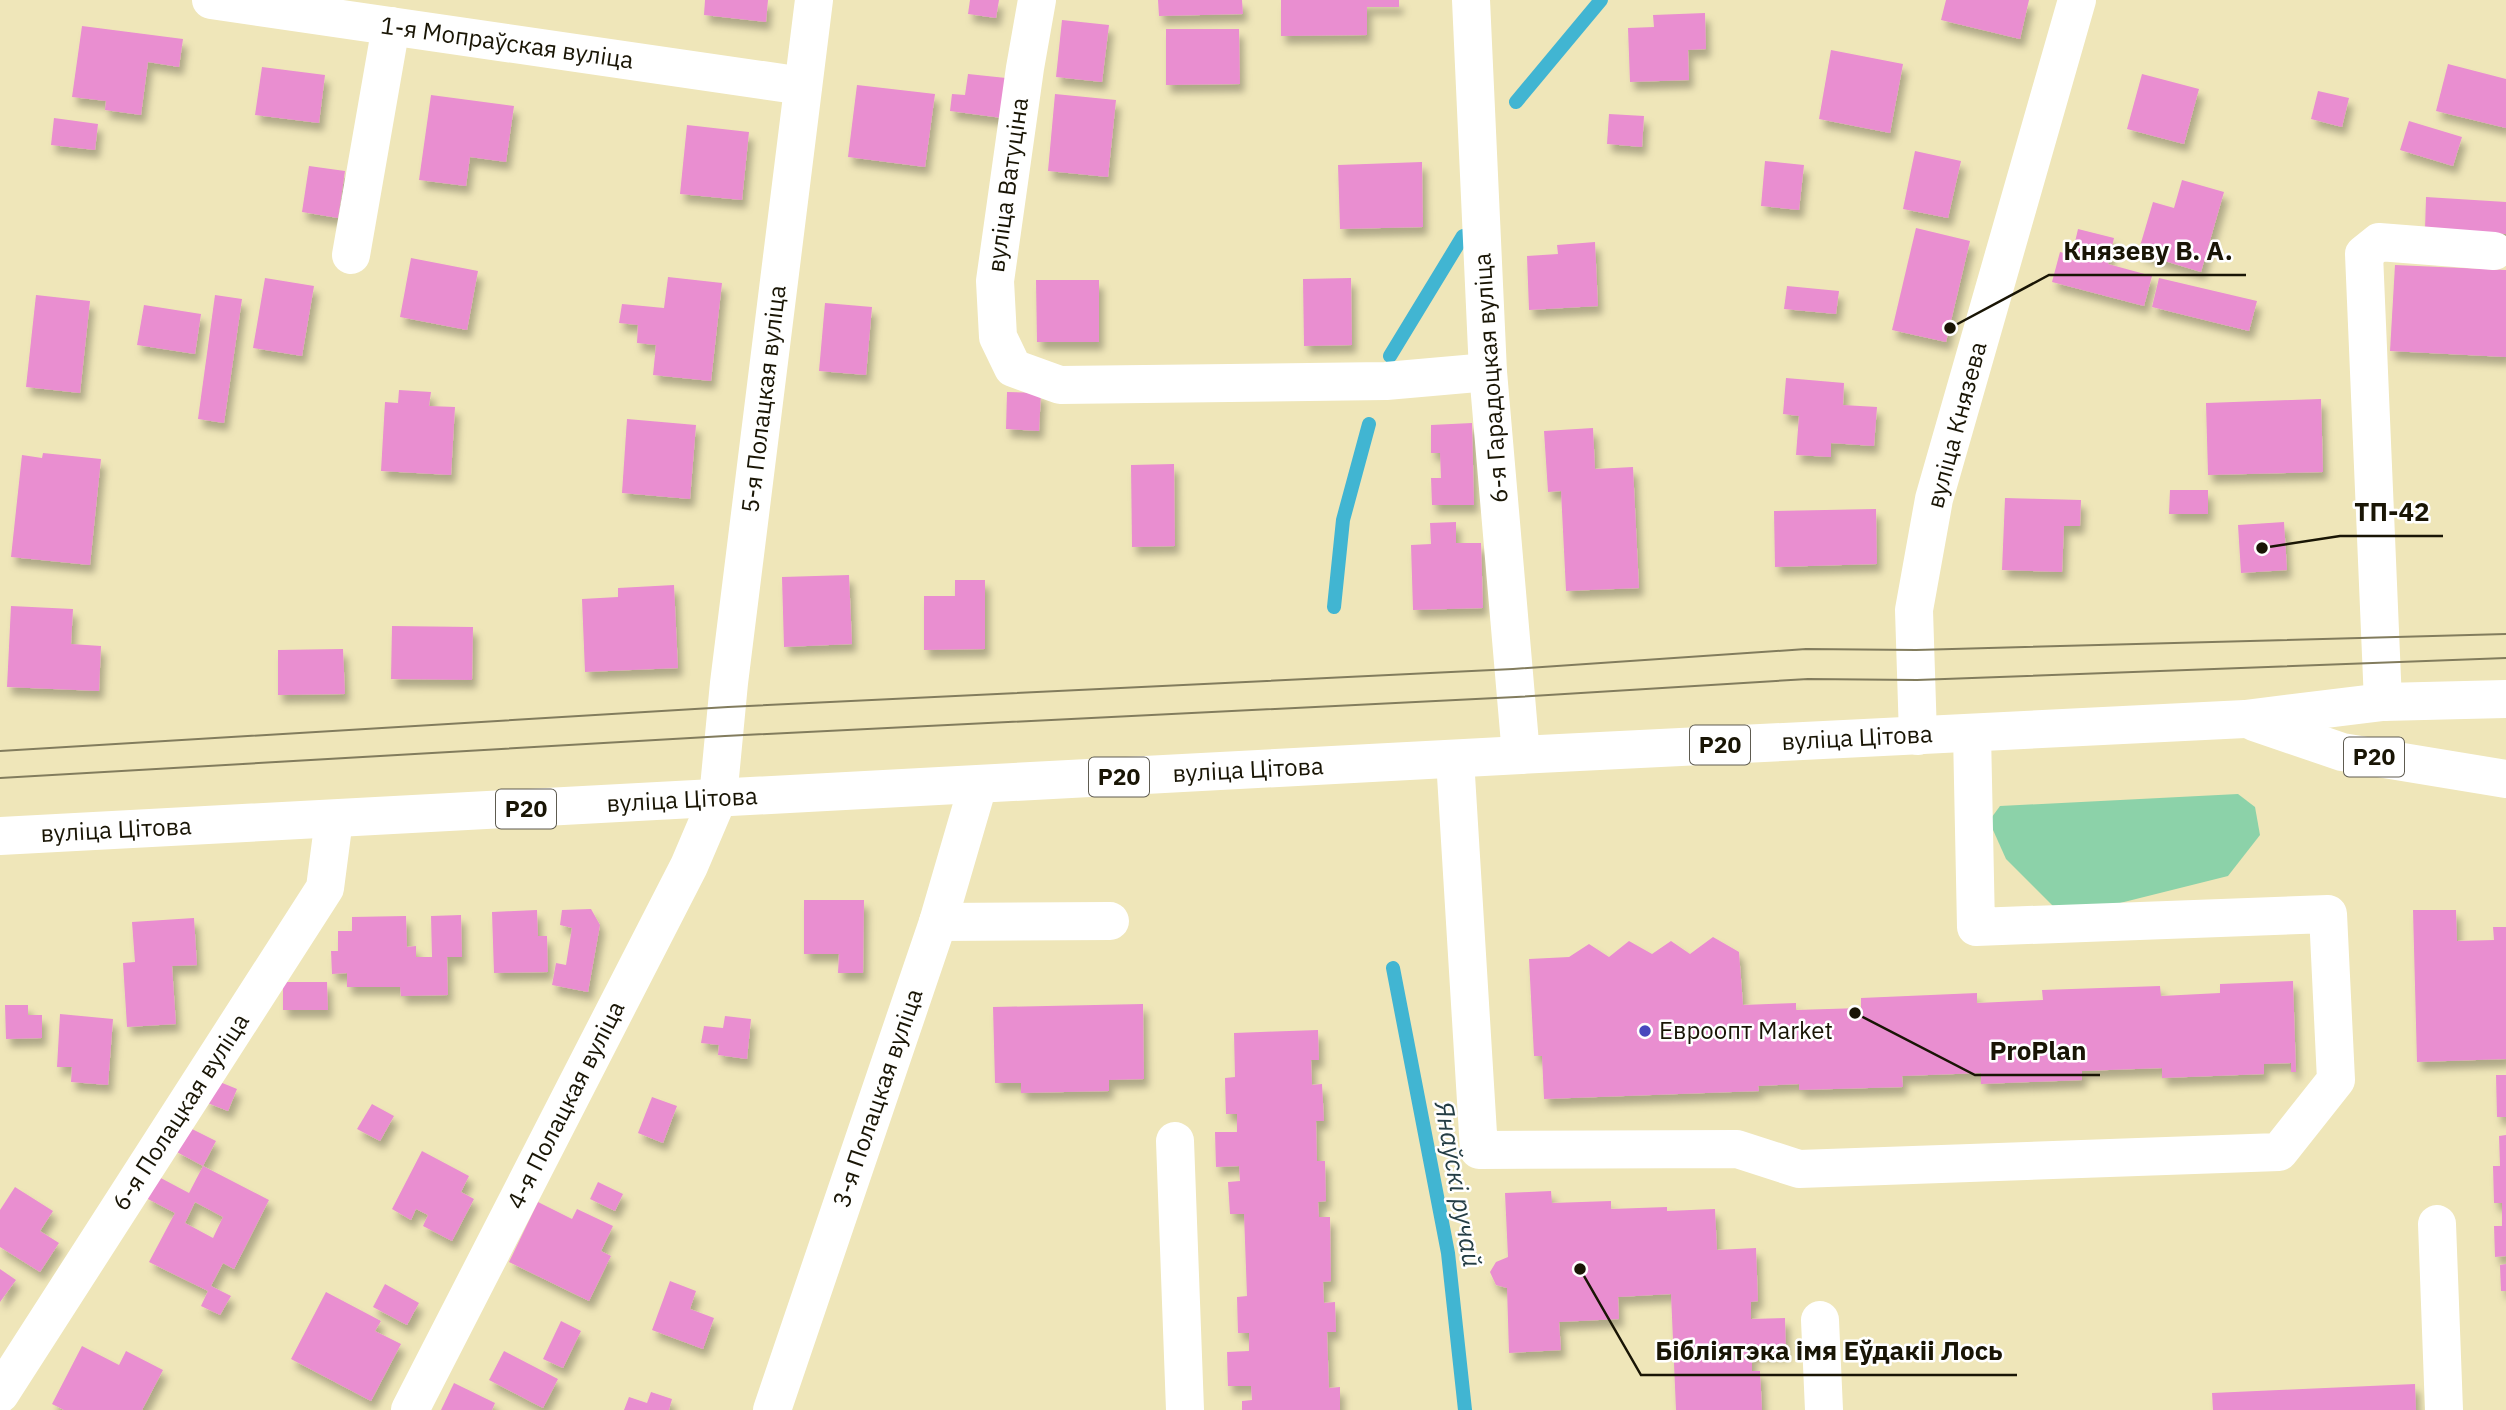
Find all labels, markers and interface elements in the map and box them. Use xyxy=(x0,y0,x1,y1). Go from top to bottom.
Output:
street label: 1-я Мопраўская вуліца xyxy=(378,8,636,76)
street label: вуліца Ватуціна xyxy=(979,95,1035,274)
callout: Князеву В. А. xyxy=(2049,228,2246,275)
text: Князеву В. А. xyxy=(2063,233,2233,267)
street label: 6-я Гарадоцкая вуліца xyxy=(1465,252,1515,504)
street label: 5-я Полацкая вуліца xyxy=(733,283,793,515)
street label: вуліца Князева xyxy=(1918,338,1994,512)
callout: ТП-42 xyxy=(2340,489,2443,536)
text: ТП-42 xyxy=(2354,494,2430,528)
street label: вуліца Цітова xyxy=(1781,717,1934,757)
road number: Р20 xyxy=(1690,726,1750,764)
road number: Р20 xyxy=(2344,737,2404,776)
street label: вуліца Цітова xyxy=(1172,749,1325,789)
road number: Р20 xyxy=(1089,758,1149,796)
street label: вуліца Цітова xyxy=(606,779,759,819)
road number: Р20 xyxy=(496,790,556,828)
street label: вуліца Цітова xyxy=(40,809,193,849)
street label: 3-я Полацкая вуліца xyxy=(825,984,930,1211)
street label: 4-я Полацкая вуліца xyxy=(499,995,631,1214)
street label: 6-я Полацкая вуліца xyxy=(104,1007,256,1216)
place label: Евроопт Market xyxy=(1659,1014,1833,1046)
marker: Евроопт Market xyxy=(1637,1023,1653,1039)
callout: ProPlan xyxy=(1975,1028,2100,1075)
text: ProPlan xyxy=(1989,1033,2087,1067)
water label: Янаўскі ручай xyxy=(1427,1097,1490,1270)
callout: Бібліятэка імя Еўдакіі Лось xyxy=(1641,1328,2017,1375)
text: Бібліятэка імя Еўдакіі Лось xyxy=(1655,1333,2003,1367)

